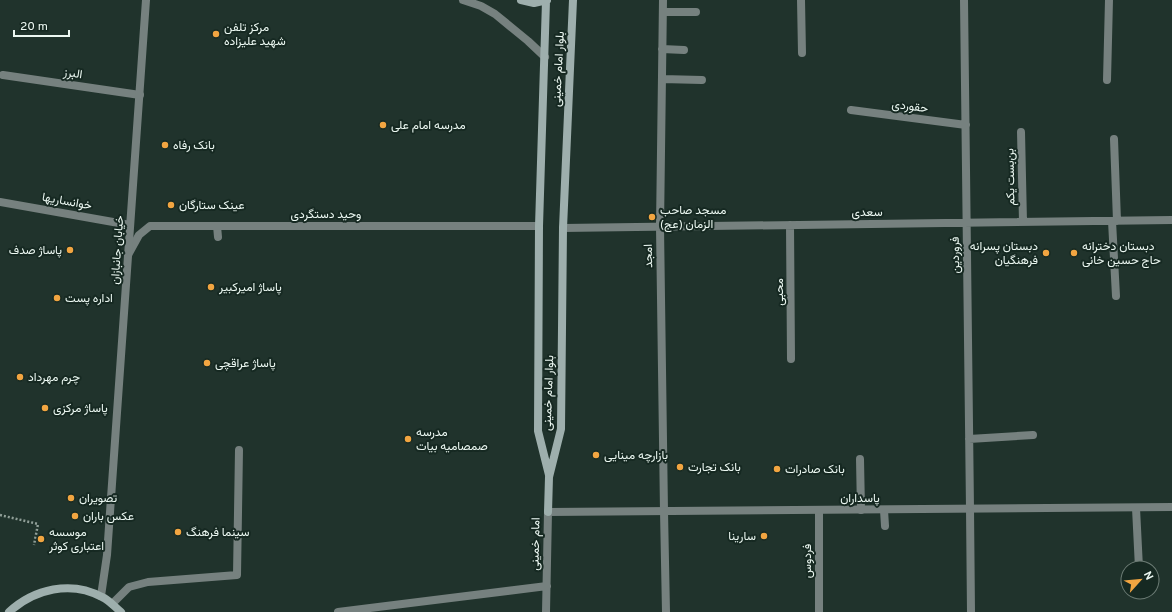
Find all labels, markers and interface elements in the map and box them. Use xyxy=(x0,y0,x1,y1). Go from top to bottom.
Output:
scale bar xyxy=(14,12,69,38)
text: 20 m xyxy=(20,19,48,35)
place label: مرکز تلفن شهید علیزاده xyxy=(224,20,286,50)
marker: مرکز تلفن شهید علیزاده xyxy=(211,29,221,39)
street label: بلوار امام خمینی xyxy=(549,31,569,107)
street label: البرز xyxy=(61,65,83,83)
street label: حقوردی xyxy=(891,97,929,117)
place label: مدرسه امام علی xyxy=(391,118,466,134)
marker: مدرسه امام علی xyxy=(378,120,388,130)
place label: بانک رفاه xyxy=(173,138,215,154)
marker: بانک رفاه xyxy=(160,140,170,150)
street label: بن‌بست یکم xyxy=(1003,148,1019,206)
street label: خوانساریها xyxy=(41,190,93,214)
place label: عینک ستارگان xyxy=(179,198,245,214)
marker: عینک ستارگان xyxy=(166,200,176,210)
place label: مسجد صاحب الزمان (عج) xyxy=(660,203,726,233)
street label: سعدی xyxy=(851,205,883,221)
street label: وحید دستگردی xyxy=(291,207,361,223)
marker: مسجد صاحب الزمان (عج) xyxy=(647,212,657,222)
street label: خیابان جانبازان xyxy=(108,215,128,285)
street label: فروردین xyxy=(948,236,964,274)
place label: دبستان پسرانه فرهنگیان xyxy=(970,239,1038,269)
place label: دبستان دخترانه حاج حسین خانی xyxy=(1082,239,1161,269)
place label: پاساژ صدف xyxy=(9,243,62,259)
street label: امجد xyxy=(641,244,657,268)
marker: پاساژ صدف xyxy=(65,245,75,255)
marker: دبستان پسرانه فرهنگیان xyxy=(1041,248,1051,258)
marker: دبستان دخترانه حاج حسین خانی xyxy=(1069,248,1079,258)
street label: محبی xyxy=(772,278,788,306)
place label: پاساژ امیرکبیر xyxy=(218,280,282,296)
marker: پاساژ امیرکبیر xyxy=(206,282,216,292)
place label: اداره پست xyxy=(65,291,113,307)
marker: اداره پست xyxy=(52,293,62,303)
street label: بلوار امام خمینی xyxy=(540,355,558,431)
place label: پاساژ عراقچی xyxy=(215,356,276,372)
marker: پاساژ عراقچی xyxy=(202,358,212,368)
place label: چرم مهرداد xyxy=(28,370,80,386)
marker: چرم مهرداد xyxy=(15,372,25,382)
place label: پاساژ مرکزی xyxy=(53,401,108,417)
marker: پاساژ مرکزی xyxy=(40,403,50,413)
place label: مدرسه صمصامیه بیات xyxy=(416,425,488,455)
marker: مدرسه صمصامیه بیات xyxy=(403,434,413,444)
place label: بازارچه مینایی xyxy=(604,448,668,464)
marker: بازارچه مینایی xyxy=(591,450,601,460)
place label: بانک تجارت xyxy=(688,460,741,476)
marker: بانک تجارت xyxy=(675,462,685,472)
place label: بانک صادرات xyxy=(785,462,845,478)
marker: بانک صادرات xyxy=(772,464,782,474)
place label: تصویران xyxy=(79,491,118,507)
street label: پاسداران xyxy=(840,491,880,507)
marker: تصویران xyxy=(66,493,76,503)
place label: عکس باران xyxy=(83,509,134,525)
marker: عکس باران xyxy=(70,511,80,521)
street label: امام خمینی xyxy=(528,517,544,571)
place label: موسسه اعتباری کوثر xyxy=(48,525,104,555)
place label: سینما فرهنگ xyxy=(186,525,250,541)
marker: سینما فرهنگ xyxy=(173,527,183,537)
place label: سارینا xyxy=(728,529,756,545)
marker: سارینا xyxy=(759,531,769,541)
marker: موسسه اعتباری کوثر xyxy=(36,534,46,544)
street label: فردوس xyxy=(800,544,816,578)
north arrow xyxy=(1120,560,1160,600)
text: N xyxy=(1140,569,1156,583)

